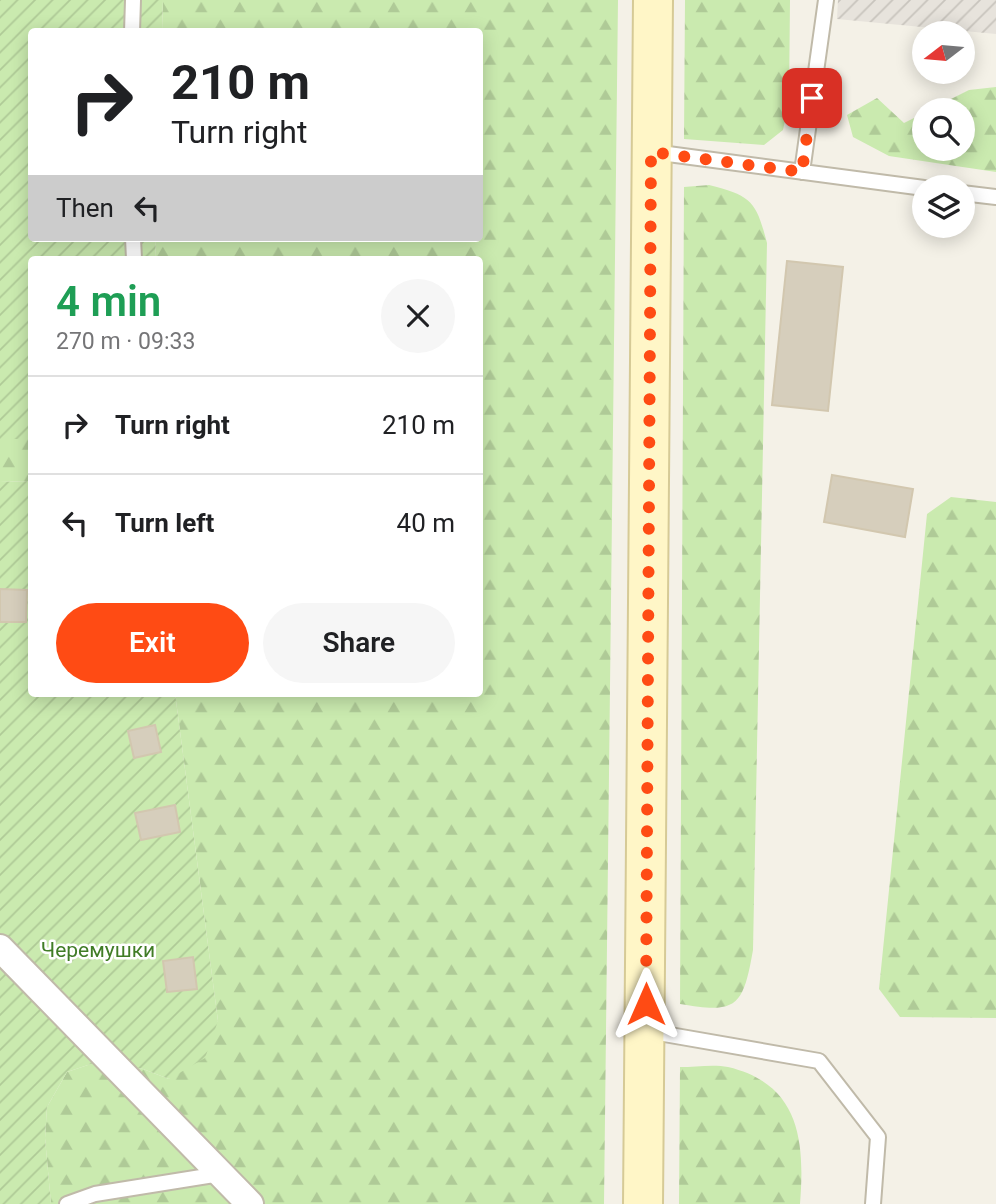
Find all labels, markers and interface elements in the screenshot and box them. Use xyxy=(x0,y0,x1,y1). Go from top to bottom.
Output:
north arrow xyxy=(912,21,975,84)
map controls xyxy=(912,21,975,238)
text: 210 m xyxy=(171,54,310,111)
icon: right xyxy=(56,56,147,147)
pin xyxy=(782,68,842,128)
icon: arrive xyxy=(793,79,831,117)
button: search xyxy=(912,98,975,161)
text: Turn right xyxy=(171,113,307,151)
button: layers xyxy=(912,175,975,238)
icon: left xyxy=(128,189,166,227)
text: Then xyxy=(56,193,114,223)
text: 4 min xyxy=(56,277,161,326)
button: close xyxy=(381,279,455,353)
text: 270 m · 09:33 xyxy=(56,328,195,355)
icon: right xyxy=(56,406,94,444)
text: Turn right xyxy=(115,410,230,440)
text: 210 m xyxy=(382,410,455,440)
icon: left xyxy=(56,504,94,542)
text: Turn left xyxy=(115,508,214,538)
text: 40 m xyxy=(397,508,455,538)
button: Exit xyxy=(56,603,249,683)
button: Share xyxy=(263,603,455,683)
park label: Черемушки xyxy=(41,938,155,962)
position arrow xyxy=(609,967,683,1041)

